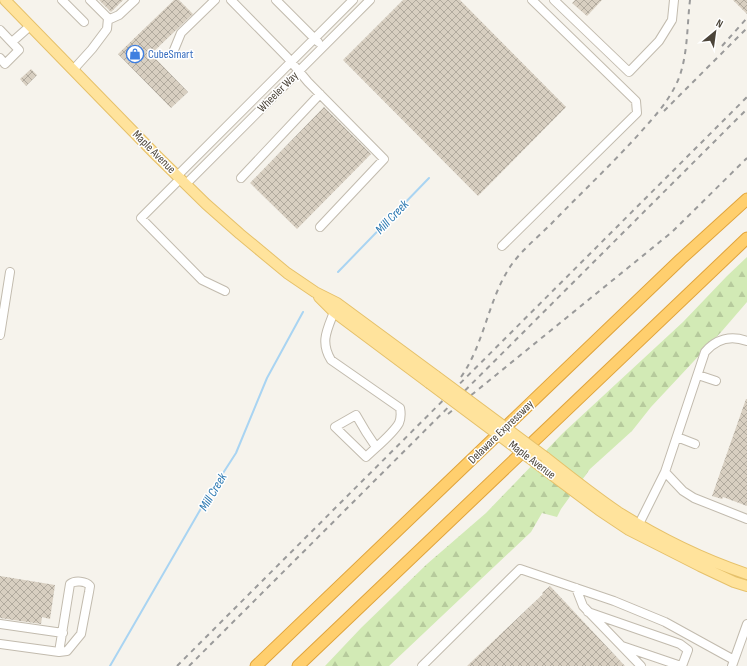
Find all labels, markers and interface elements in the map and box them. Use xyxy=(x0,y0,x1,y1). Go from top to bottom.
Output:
north arrow xyxy=(695,12,735,52)
text: N xyxy=(714,17,725,31)
shop icon: CubeSmart xyxy=(125,44,145,64)
place label: CubeSmart xyxy=(148,47,194,62)
street label: Wheeler Way xyxy=(254,68,302,116)
street label: Maple Avenue xyxy=(129,127,179,177)
water label: Mill Creek xyxy=(372,196,413,237)
street label: Delaware Expressway xyxy=(465,397,537,467)
street label: Maple Avenue xyxy=(506,437,559,483)
water label: Mill Creek xyxy=(196,469,231,514)

